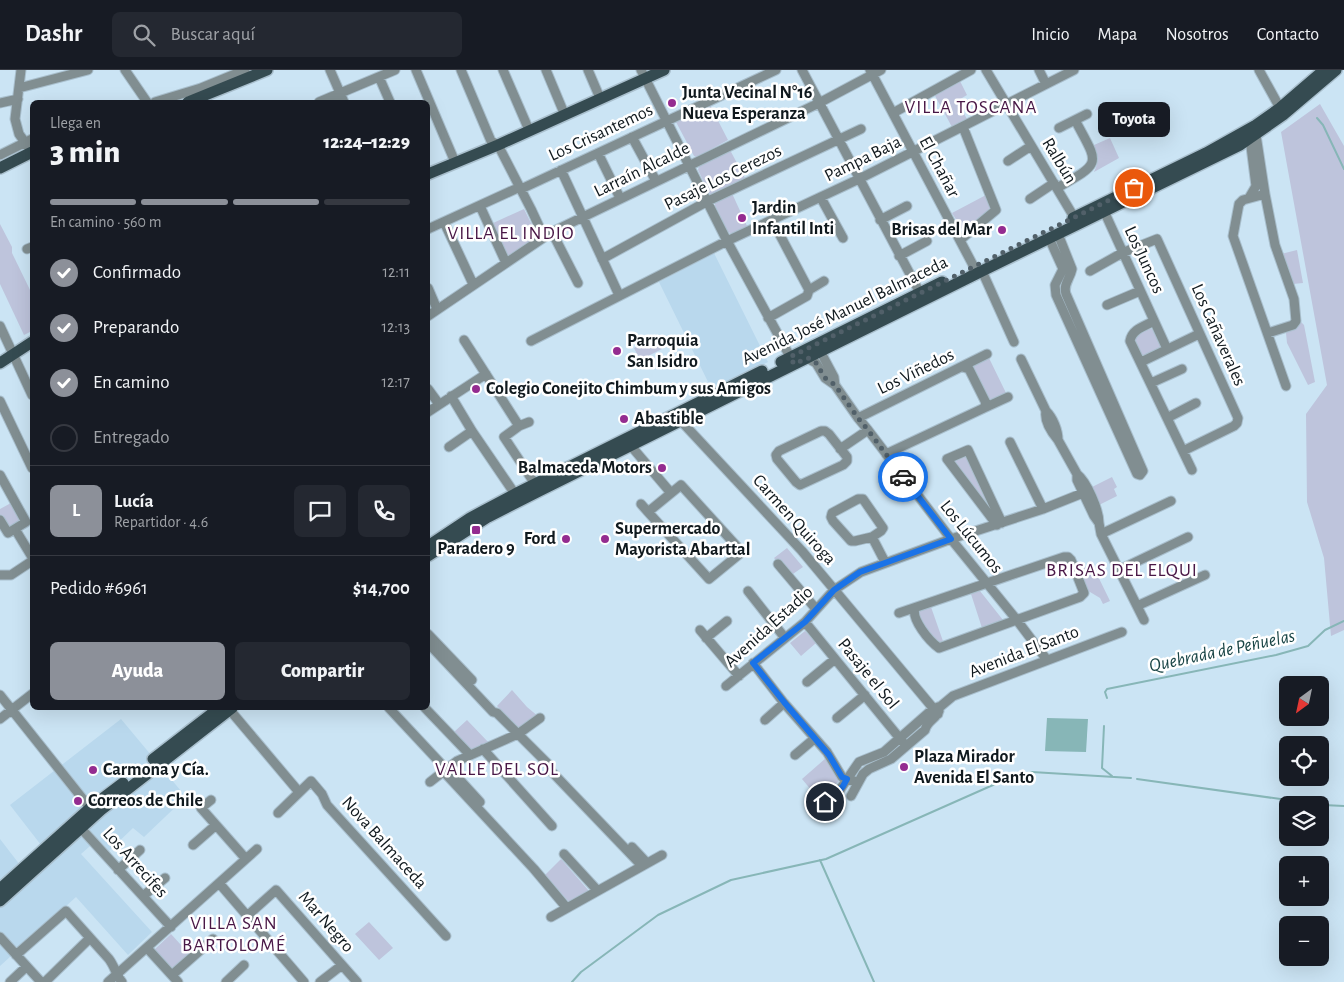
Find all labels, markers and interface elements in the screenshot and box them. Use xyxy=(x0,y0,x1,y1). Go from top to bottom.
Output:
search box xyxy=(112,12,462,57)
icon: search xyxy=(130,21,158,49)
text: Dashr xyxy=(25,22,82,46)
text: Buscar aquí xyxy=(170,25,255,44)
text: Inicio xyxy=(1031,26,1070,44)
text: Mapa xyxy=(1098,26,1137,44)
text: Nosotros xyxy=(1165,26,1229,44)
text: Contacto xyxy=(1257,26,1319,44)
place label: Junta Vecinal N°16 Nueva Esperanza xyxy=(682,84,813,123)
marker: Junta Vecinal N°16 Nueva Esperanza xyxy=(666,97,678,109)
district label: VILLA TOSCANA xyxy=(904,98,1038,117)
street label: Los Crisantemos xyxy=(546,101,656,165)
callout: Toyota xyxy=(1098,103,1170,138)
text: Toyota xyxy=(1112,111,1156,127)
text: Llega en xyxy=(50,115,101,131)
text: 12:24–12:29 xyxy=(323,133,410,152)
street label: Pampa Baja xyxy=(822,133,904,185)
street label: El Chañar xyxy=(916,134,963,201)
street label: Ralbún xyxy=(1038,135,1080,187)
text: 3 min xyxy=(50,136,120,168)
street label: Larraín Alcalde xyxy=(591,139,693,201)
street label: Pasaje Los Cerezos xyxy=(662,142,784,214)
pin xyxy=(1113,167,1155,209)
icon: bag xyxy=(1120,174,1148,202)
place label: Jardin Infantil Inti xyxy=(752,199,834,238)
marker: Jardin Infantil Inti xyxy=(736,212,748,224)
text: En camino · 560 m xyxy=(50,214,162,230)
place label: Brisas del Mar xyxy=(891,221,993,239)
district label: VILLA EL INDIO xyxy=(447,224,575,243)
marker: Brisas del Mar xyxy=(996,224,1008,236)
street label: Los Juncos xyxy=(1121,224,1167,296)
street label: Avenida José Manuel Balmaceda xyxy=(739,253,951,369)
icon: check xyxy=(50,259,78,287)
text: Confirmado xyxy=(93,263,181,282)
text: 12:11 xyxy=(383,264,410,280)
street label: Los Cañaverales xyxy=(1187,281,1249,389)
icon: check xyxy=(50,314,78,342)
text: Preparando xyxy=(93,318,179,337)
text: 12:13 xyxy=(381,319,410,335)
place label: Parroquia San Isidro xyxy=(627,332,699,371)
marker: Parroquia San Isidro xyxy=(611,345,623,357)
street label: Los Viñedos xyxy=(875,346,957,398)
icon: check xyxy=(50,369,78,397)
text: En camino xyxy=(93,373,170,392)
text: 12:17 xyxy=(381,374,410,390)
place label: Colegio Conejito Chimbum y sus Amigos xyxy=(486,380,771,398)
marker: Colegio Conejito Chimbum y sus Amigos xyxy=(470,383,482,395)
place label: Abastible xyxy=(634,410,703,428)
marker: Abastible xyxy=(618,413,630,425)
text: Entregado xyxy=(93,428,169,447)
courier xyxy=(878,452,928,502)
place label: Balmaceda Motors xyxy=(518,459,652,477)
marker: Balmaceda Motors xyxy=(656,462,668,474)
icon: car xyxy=(889,463,917,491)
street label: Carmen Quiroga xyxy=(749,471,839,569)
button: chat xyxy=(294,485,346,537)
button: phone xyxy=(358,485,410,537)
text: Lucía xyxy=(114,492,154,511)
street label: Los Lúcumos xyxy=(936,497,1006,577)
text: L xyxy=(72,501,80,520)
text: Repartidor · 4.6 xyxy=(114,514,208,530)
place label: Supermercado Mayorista Abarttal xyxy=(615,520,750,559)
marker: Paradero 9 xyxy=(470,524,482,536)
place label: Ford xyxy=(524,530,557,548)
marker: Ford xyxy=(560,533,572,545)
marker: Supermercado Mayorista Abarttal xyxy=(599,533,611,545)
place label: Paradero 9 xyxy=(437,540,515,558)
district label: BRISAS DEL ELQUI xyxy=(1046,561,1198,580)
text: Pedido #6961 xyxy=(50,579,148,598)
text: $14,700 xyxy=(353,579,410,598)
street label: Avenida Estadio xyxy=(721,583,817,671)
street label: Avenida El Santo xyxy=(967,623,1081,681)
water label: Quebrada de Peñuelas xyxy=(1147,626,1297,676)
street label: Pasaje el Sol xyxy=(834,635,902,713)
button: Ayuda xyxy=(50,642,225,700)
button: Compartir xyxy=(235,642,410,700)
north arrow xyxy=(1279,676,1329,726)
map controls xyxy=(1279,676,1329,966)
button: locate xyxy=(1279,736,1329,786)
place label: Plaza Mirador Avenida El Santo xyxy=(914,748,1034,787)
district label: VALLE DEL SOL xyxy=(435,760,559,779)
place label: Carmona y Cía. xyxy=(103,761,209,779)
marker: Plaza Mirador Avenida El Santo xyxy=(898,761,910,773)
marker: Carmona y Cía. xyxy=(87,764,99,776)
pin xyxy=(804,781,846,823)
icon: home xyxy=(811,788,839,816)
place label: Correos de Chile xyxy=(88,792,203,810)
street label: Nova Balmaceda xyxy=(338,793,430,893)
marker: Correos de Chile xyxy=(72,795,84,807)
button: layers xyxy=(1279,796,1329,846)
street label: Los Arrecifes xyxy=(99,825,171,901)
button: + xyxy=(1279,856,1329,906)
street label: Mar Negro xyxy=(295,888,357,956)
district label: VILLA SAN BARTOLOMÉ xyxy=(182,914,286,955)
button: − xyxy=(1279,916,1329,966)

